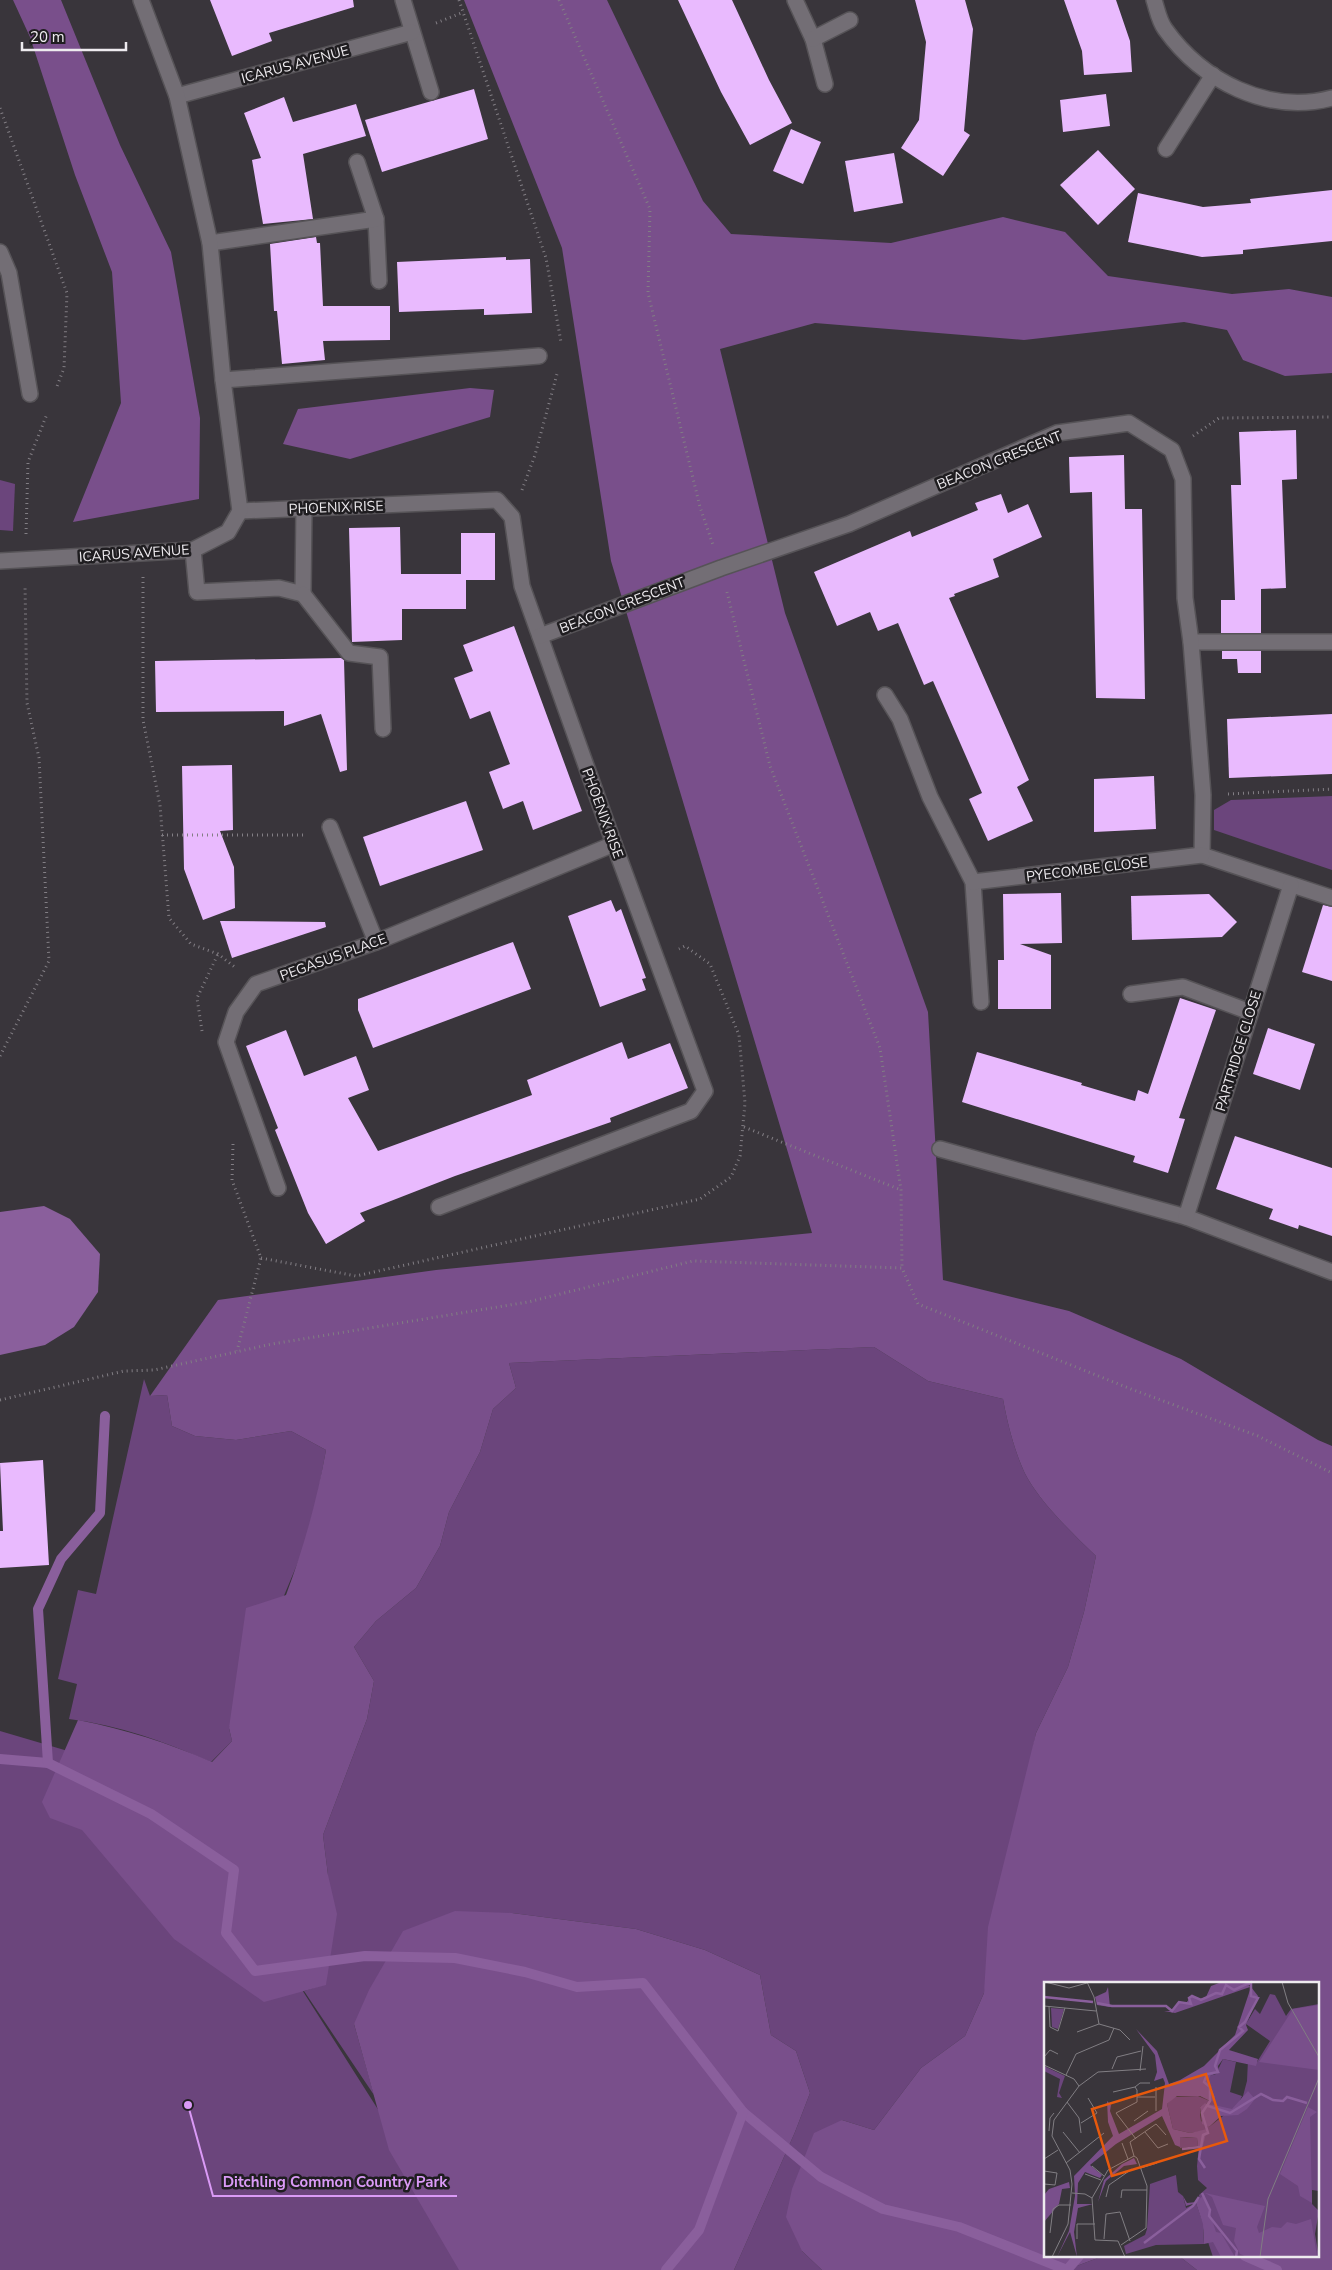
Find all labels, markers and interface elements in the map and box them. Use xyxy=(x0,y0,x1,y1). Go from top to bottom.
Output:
scale bar xyxy=(22,20,126,52)
text: 20 m xyxy=(30,27,65,47)
street label: ICARUS AVENUE xyxy=(239,41,351,88)
street label: BEACON CRESCENT xyxy=(934,427,1065,494)
street label: PHOENIX RISE xyxy=(288,496,384,519)
street label: ICARUS AVENUE xyxy=(78,540,190,567)
street label: BEACON CRESCENT xyxy=(557,573,688,638)
street label: PHOENIX RISE xyxy=(577,765,628,861)
street label: PYECOMBE CLOSE xyxy=(1025,853,1149,886)
street label: PEGASUS PLACE xyxy=(277,929,389,986)
street label: PARTRIDGE CLOSE xyxy=(1211,989,1266,1114)
inset map xyxy=(1044,1982,1320,2258)
callout: Ditchling Common Country Park xyxy=(213,2166,457,2196)
text: Ditchling Common Country Park xyxy=(223,2172,448,2192)

